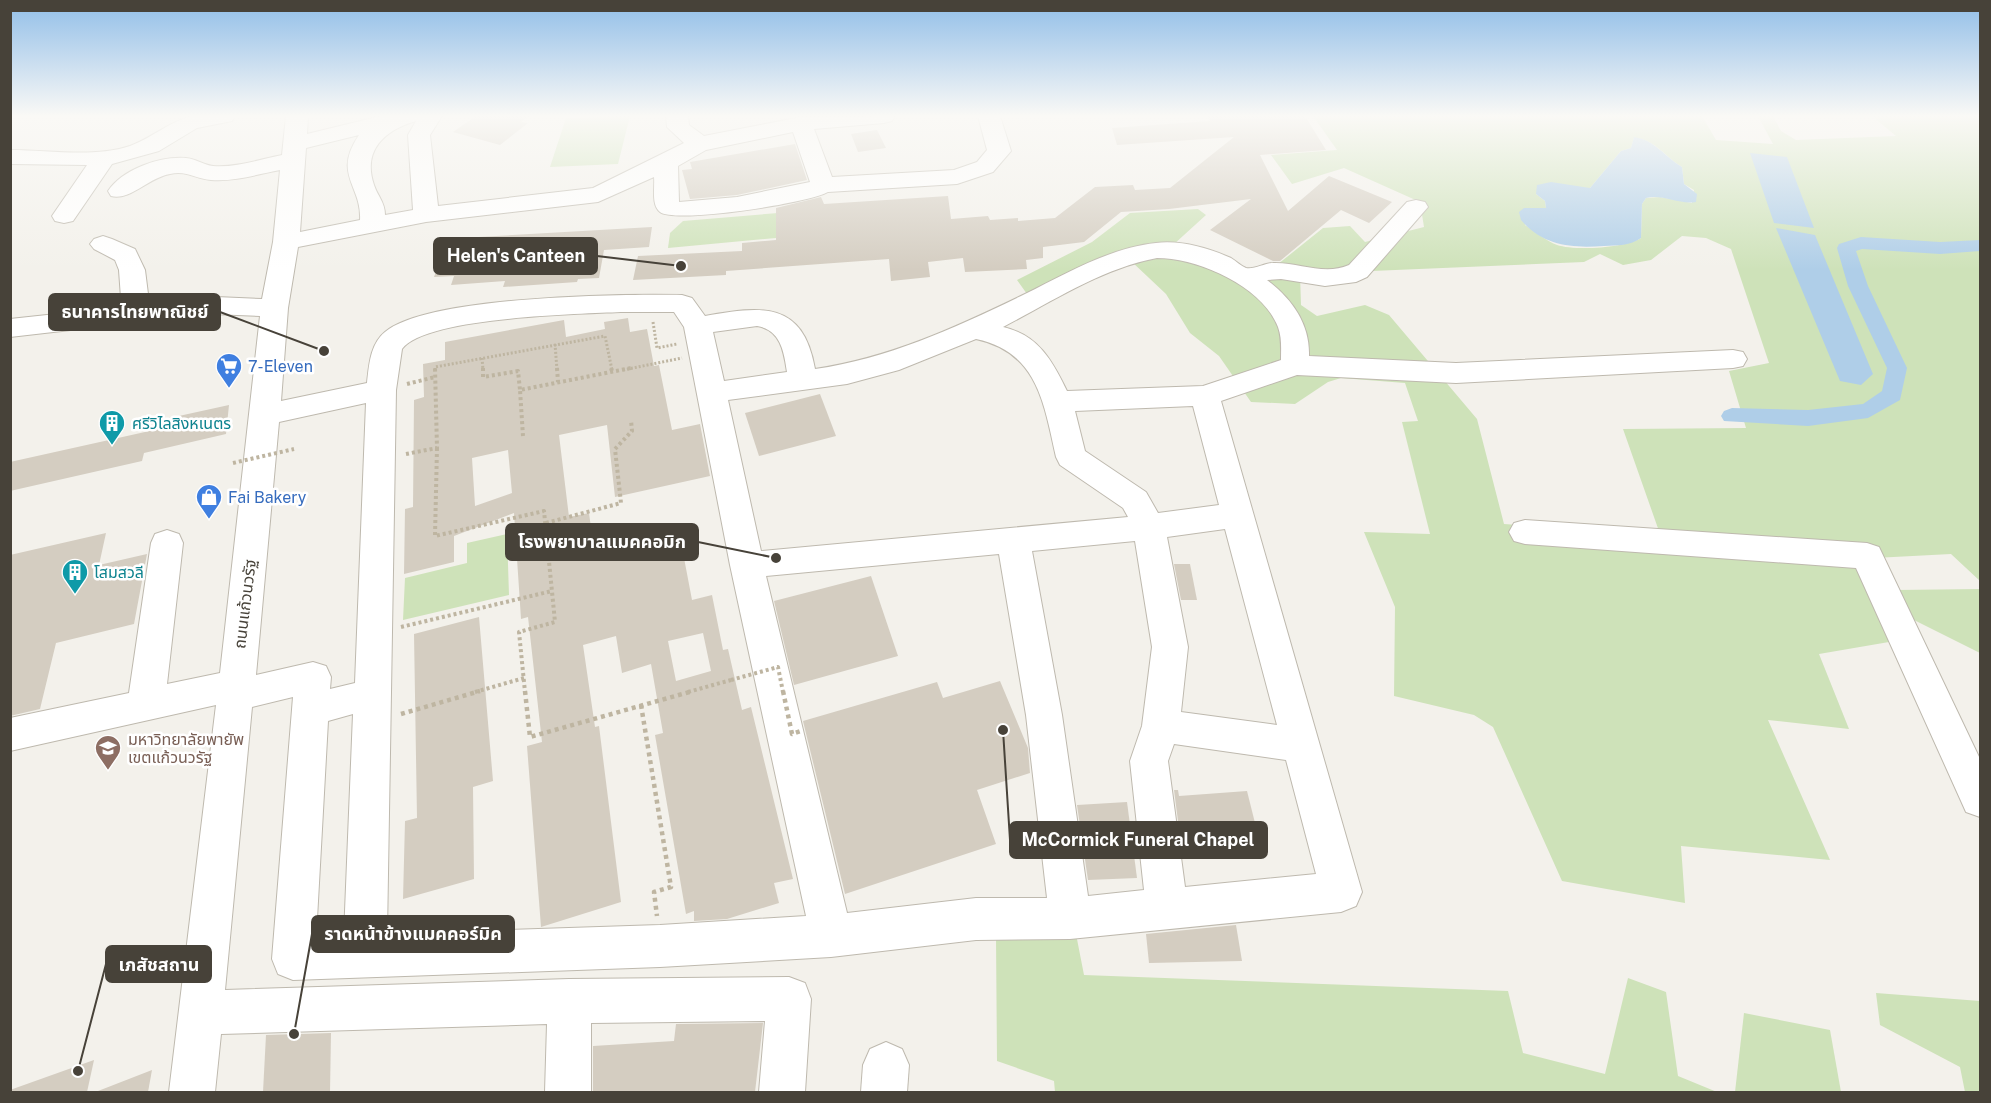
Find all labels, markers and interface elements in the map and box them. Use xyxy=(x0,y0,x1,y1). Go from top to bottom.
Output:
callout: Helen's Canteen xyxy=(434,238,597,274)
text: Helen's Canteen xyxy=(447,245,585,266)
callout: ธนาคารไทยพาณิชย์ xyxy=(49,294,220,330)
text: ธนาคารไทยพาณิชย์ xyxy=(61,301,209,322)
supermarket icon: 7-Eleven xyxy=(214,351,244,389)
place label: 7-Eleven xyxy=(248,357,313,376)
building icon: ศรีวิไลสิงหเนตร xyxy=(97,408,127,446)
place label: ศรีวิไลสิงหเนตร xyxy=(132,414,231,433)
shop icon: Fai Bakery xyxy=(194,482,224,520)
place label: Fai Bakery xyxy=(228,488,307,507)
callout: โรงพยาบาลแมคคอมิก xyxy=(506,524,698,560)
text: โรงพยาบาลแมคคอมิก xyxy=(518,531,686,552)
building icon: โสมสวลี xyxy=(60,557,90,595)
street label: ถนนแก้วนวรัฐ xyxy=(230,558,260,650)
place label: โสมสวลี xyxy=(94,563,144,582)
place label: มหาวิทยาลัยพายัพ เขตแก้วนวรัฐ xyxy=(128,730,244,767)
school or university icon: มหาวิทยาลัยพายัพ เขตแก้วนวรัฐ xyxy=(93,733,123,771)
callout: McCormick Funeral Chapel xyxy=(1010,822,1267,858)
text: McCormick Funeral Chapel xyxy=(1021,829,1255,850)
callout: ราดหน้าข้างแมคคอร์มิค xyxy=(312,916,514,952)
text: ราดหน้าข้างแมคคอร์มิค xyxy=(324,923,502,944)
callout: เภสัชสถาน xyxy=(106,946,211,982)
text: เภสัชสถาน xyxy=(119,954,199,975)

